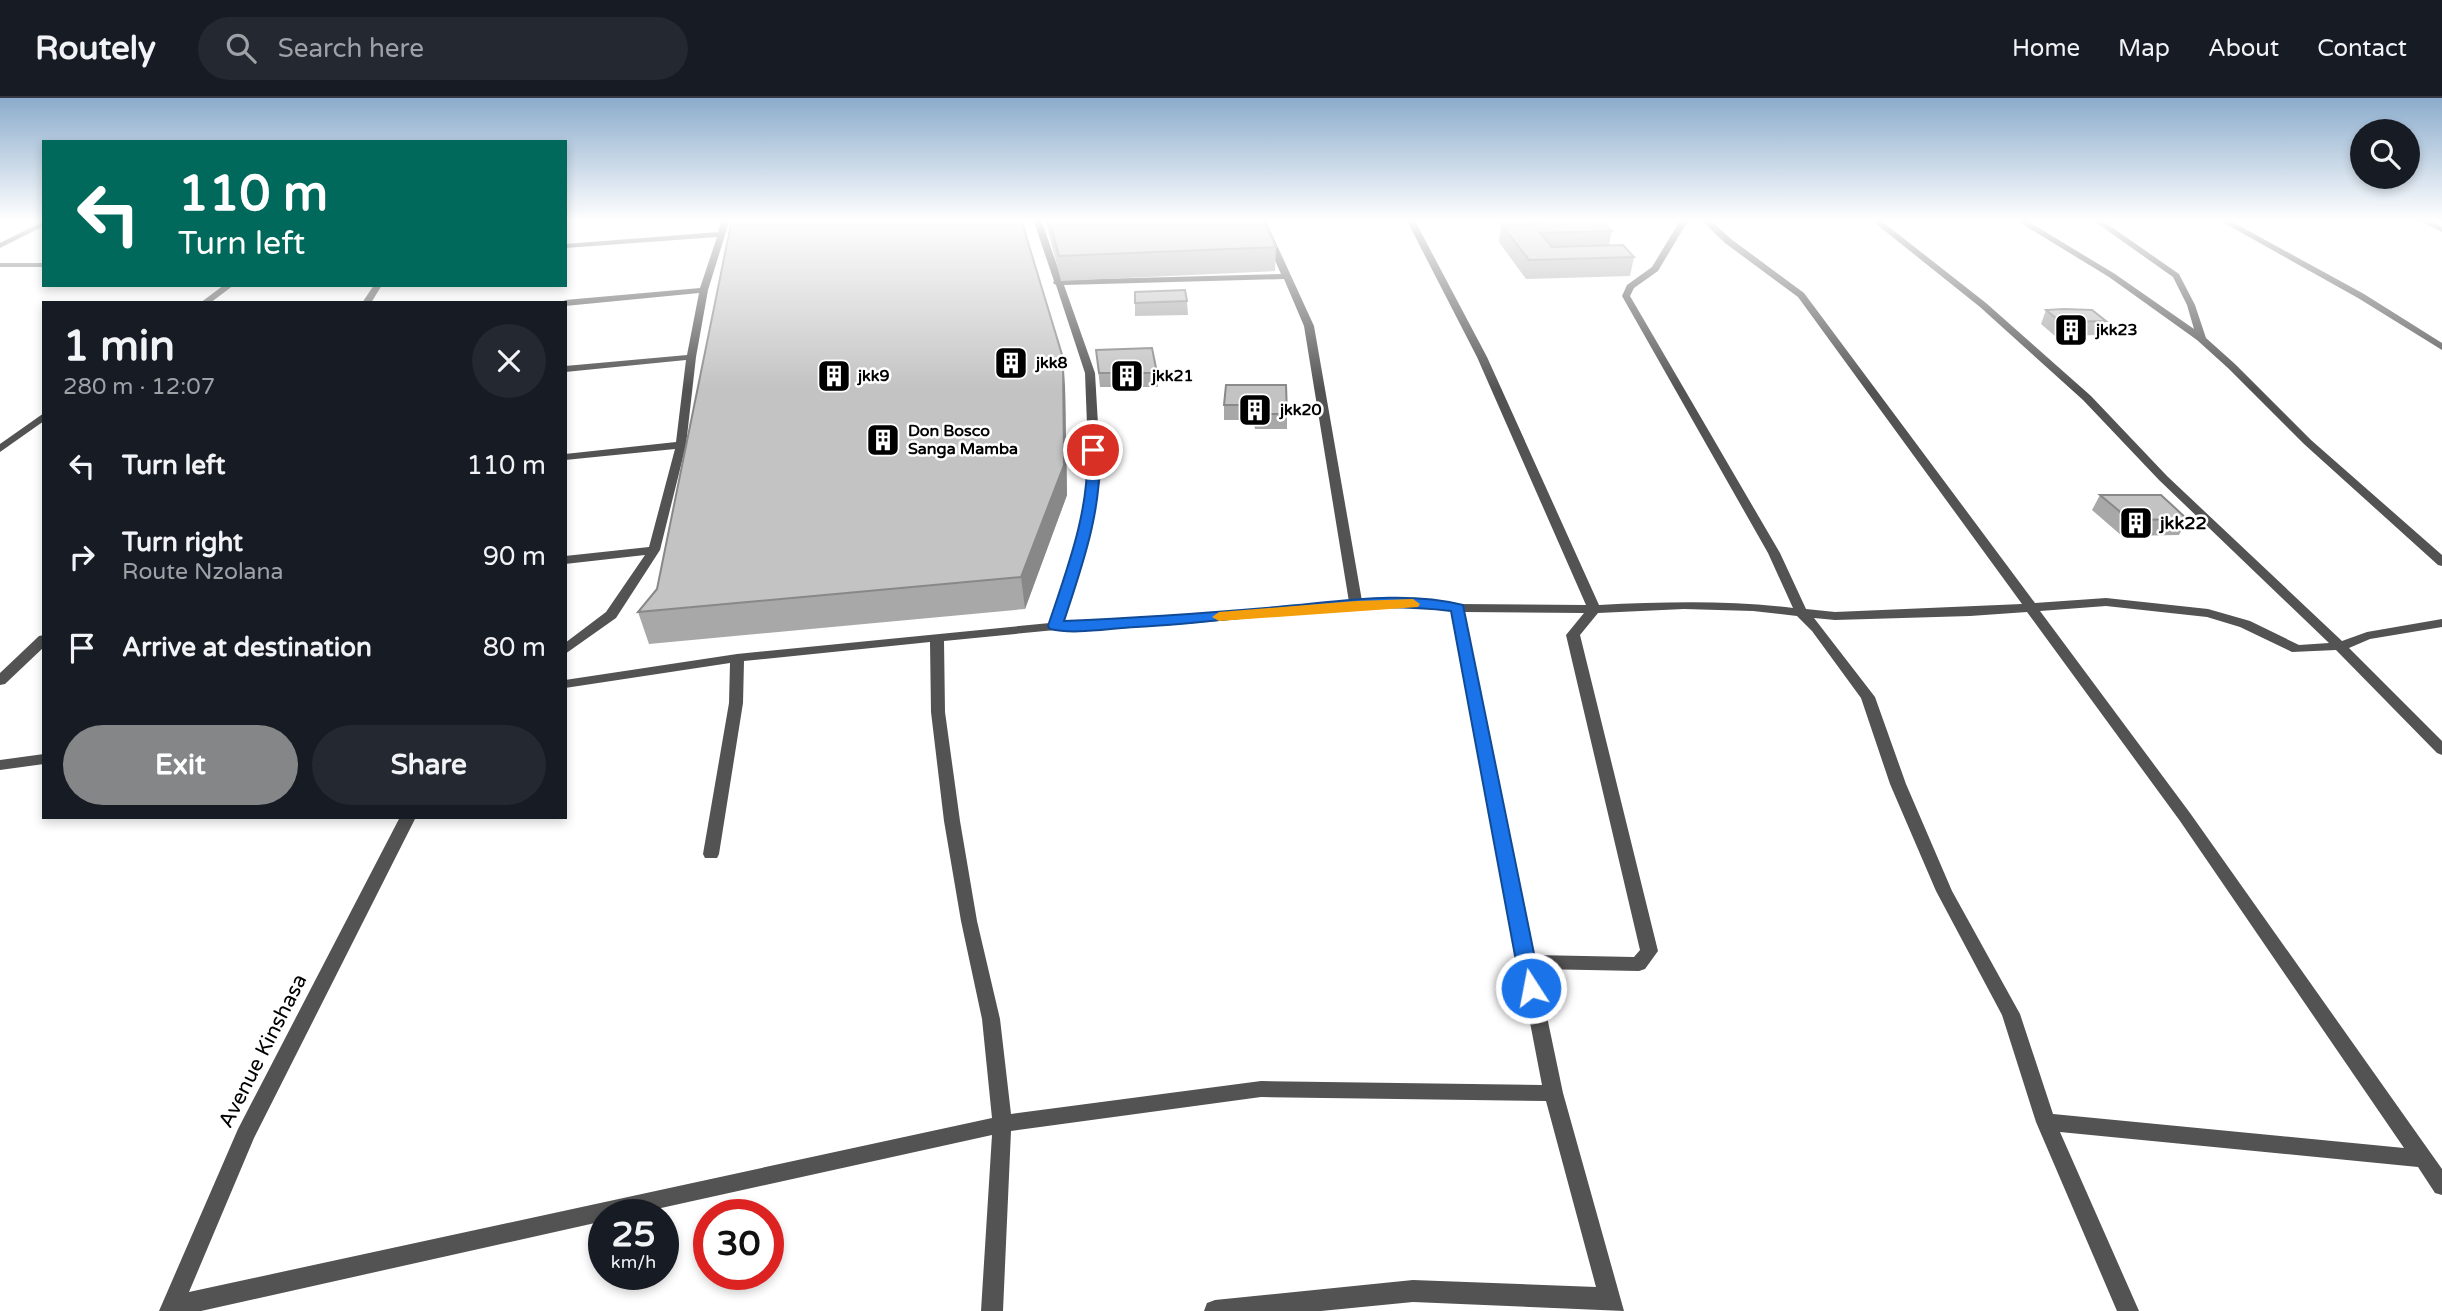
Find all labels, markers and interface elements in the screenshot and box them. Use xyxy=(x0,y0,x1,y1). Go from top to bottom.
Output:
search box xyxy=(198,17,688,80)
text: Routely xyxy=(35,29,156,68)
icon: search xyxy=(222,29,260,67)
text: Search here xyxy=(278,33,424,64)
text: Home xyxy=(2012,34,2080,63)
text: Map xyxy=(2118,34,2170,63)
text: About xyxy=(2208,34,2279,63)
text: Contact xyxy=(2317,34,2407,63)
map controls xyxy=(2350,119,2420,189)
button: search xyxy=(2350,119,2420,189)
text: 110 m xyxy=(178,165,328,224)
icon: left xyxy=(63,168,154,259)
text: Turn left xyxy=(178,225,305,263)
building icon: jkk23 xyxy=(2052,311,2090,349)
place label: jkk23 xyxy=(2094,320,2138,340)
text: 1 min xyxy=(63,321,175,372)
button: close xyxy=(472,324,546,398)
building icon: jkk8 xyxy=(992,344,1030,382)
place label: jkk8 xyxy=(1034,353,1068,373)
building icon: jkk9 xyxy=(815,357,853,395)
building icon: jkk21 xyxy=(1108,357,1146,395)
place label: jkk9 xyxy=(856,366,890,386)
place label: jkk21 xyxy=(1150,366,1194,386)
text: 280 m · 12:07 xyxy=(63,373,215,401)
building icon: jkk20 xyxy=(1236,391,1274,429)
place label: jkk20 xyxy=(1278,400,1322,420)
pin xyxy=(1063,420,1123,480)
building icon: Don Bosco Sanga Mamba xyxy=(864,421,902,459)
place label: Don Bosco Sanga Mamba xyxy=(908,421,1018,459)
icon: arrive xyxy=(1074,431,1112,469)
icon: left xyxy=(63,447,101,485)
text: Turn left xyxy=(122,450,225,481)
text: 110 m xyxy=(466,450,546,481)
building icon: jkk22 xyxy=(2117,504,2155,542)
place label: jkk22 xyxy=(2158,512,2207,534)
text: Turn right xyxy=(122,527,243,558)
icon: right xyxy=(63,538,101,576)
text: 90 m xyxy=(483,541,546,572)
text: Route Nzolana xyxy=(122,558,283,586)
icon: arrive xyxy=(63,629,101,667)
text: Arrive at destination xyxy=(122,632,372,663)
text: 80 m xyxy=(483,632,546,663)
button: Exit xyxy=(63,725,298,805)
button: Share xyxy=(312,725,546,805)
position arrow xyxy=(1494,951,1568,1025)
street label: Avenue Kinshasa xyxy=(213,970,313,1132)
speed limit sign: 30 xyxy=(693,1199,784,1290)
text: 25 xyxy=(612,1214,655,1256)
text: km/h xyxy=(611,1251,656,1273)

